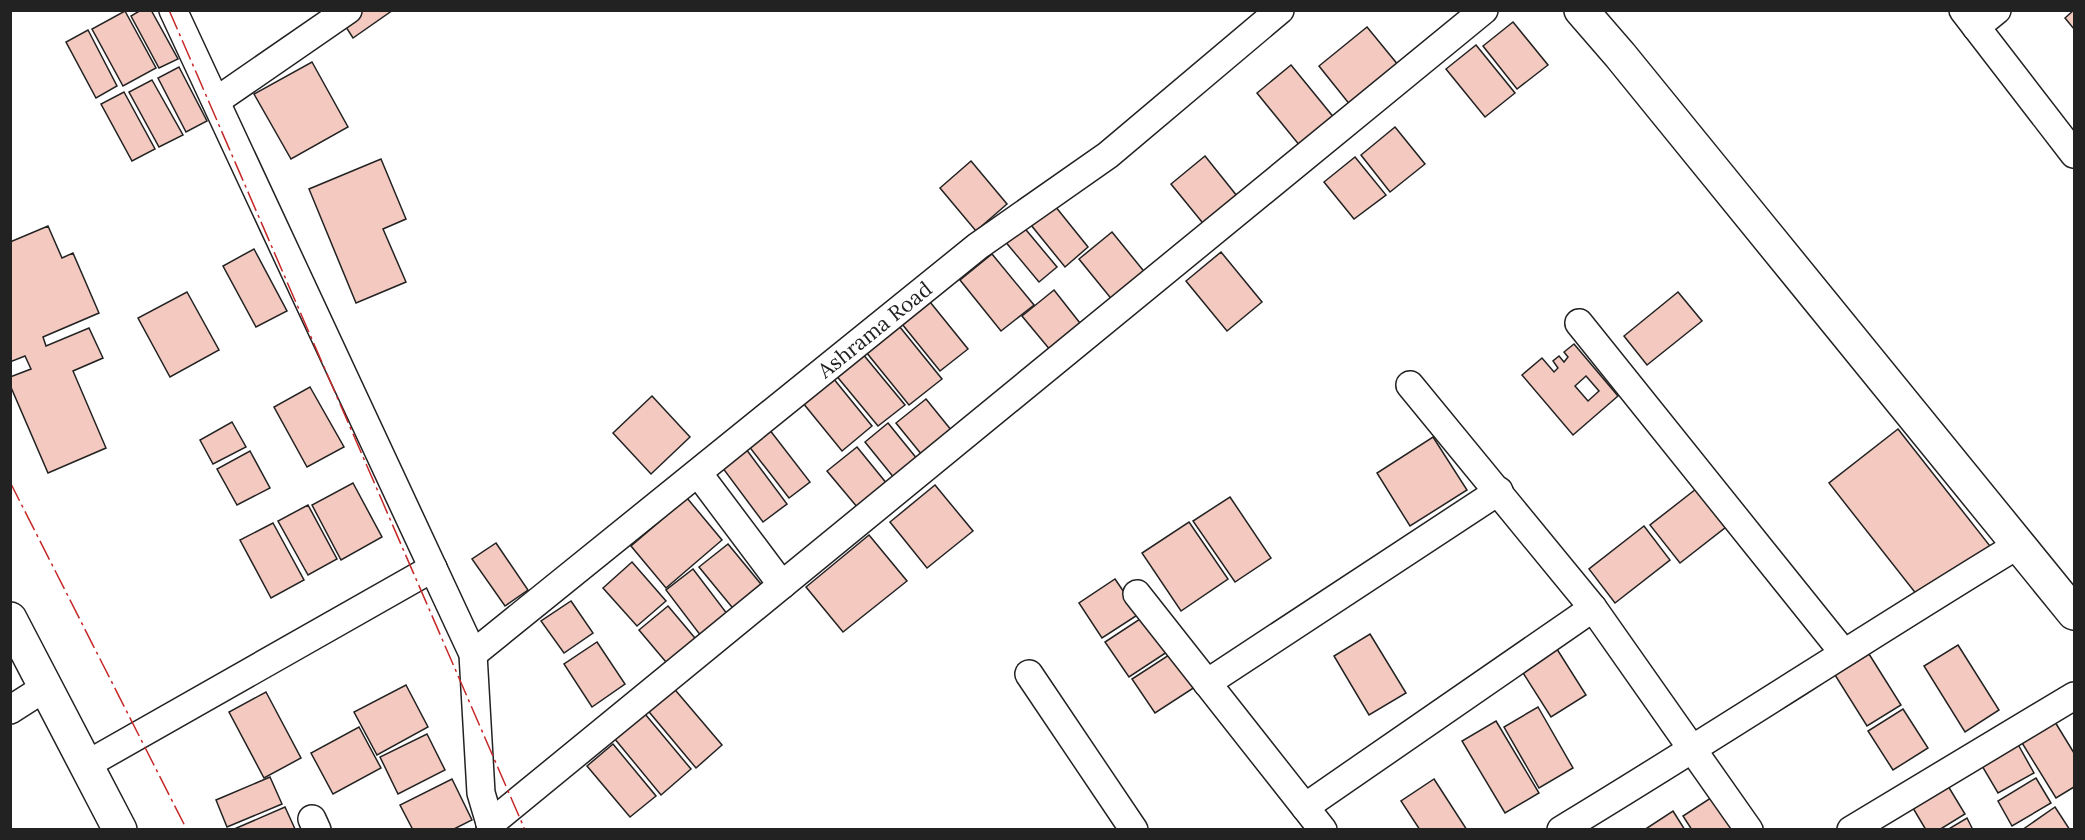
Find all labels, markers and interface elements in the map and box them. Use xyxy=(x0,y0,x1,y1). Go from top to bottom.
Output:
street label: Ashrama Road xyxy=(811,275,937,384)

